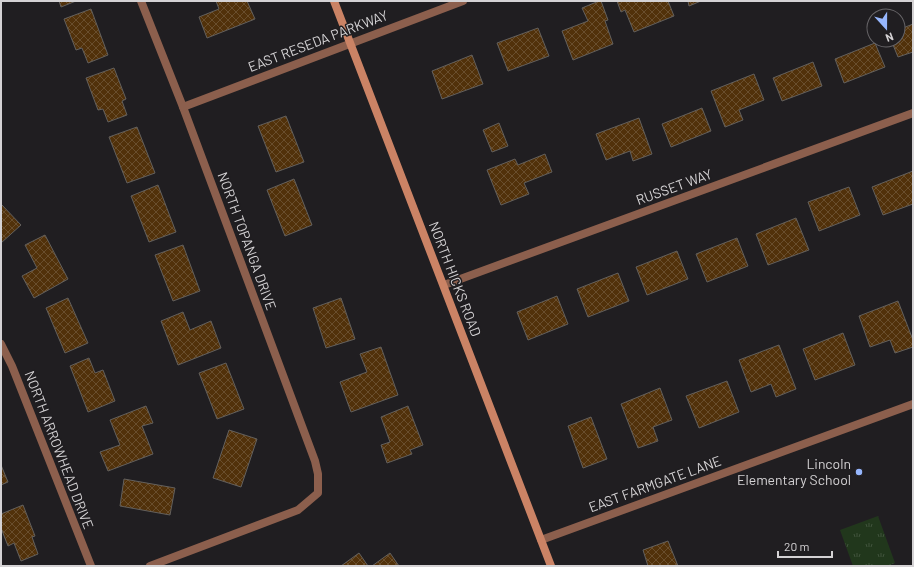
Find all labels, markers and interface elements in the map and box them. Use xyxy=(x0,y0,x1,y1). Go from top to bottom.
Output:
street label: EAST RESEDA PARKWAY xyxy=(245,6,390,75)
north arrow xyxy=(866,8,906,48)
text: N xyxy=(884,30,896,45)
street label: RUSSET WAY xyxy=(633,165,714,208)
street label: NORTH TOPANGA DRIVE xyxy=(215,169,280,312)
street label: NORTH HICKS ROAD xyxy=(426,219,485,339)
street label: NORTH ARROWHEAD DRIVE xyxy=(21,368,98,531)
street label: EAST FARMGATE LANE xyxy=(586,452,723,515)
place label: Lincoln Elementary School xyxy=(737,455,851,488)
marker: Lincoln Elementary School xyxy=(854,467,864,477)
scale bar xyxy=(778,533,832,559)
text: 20 m xyxy=(784,539,810,553)

